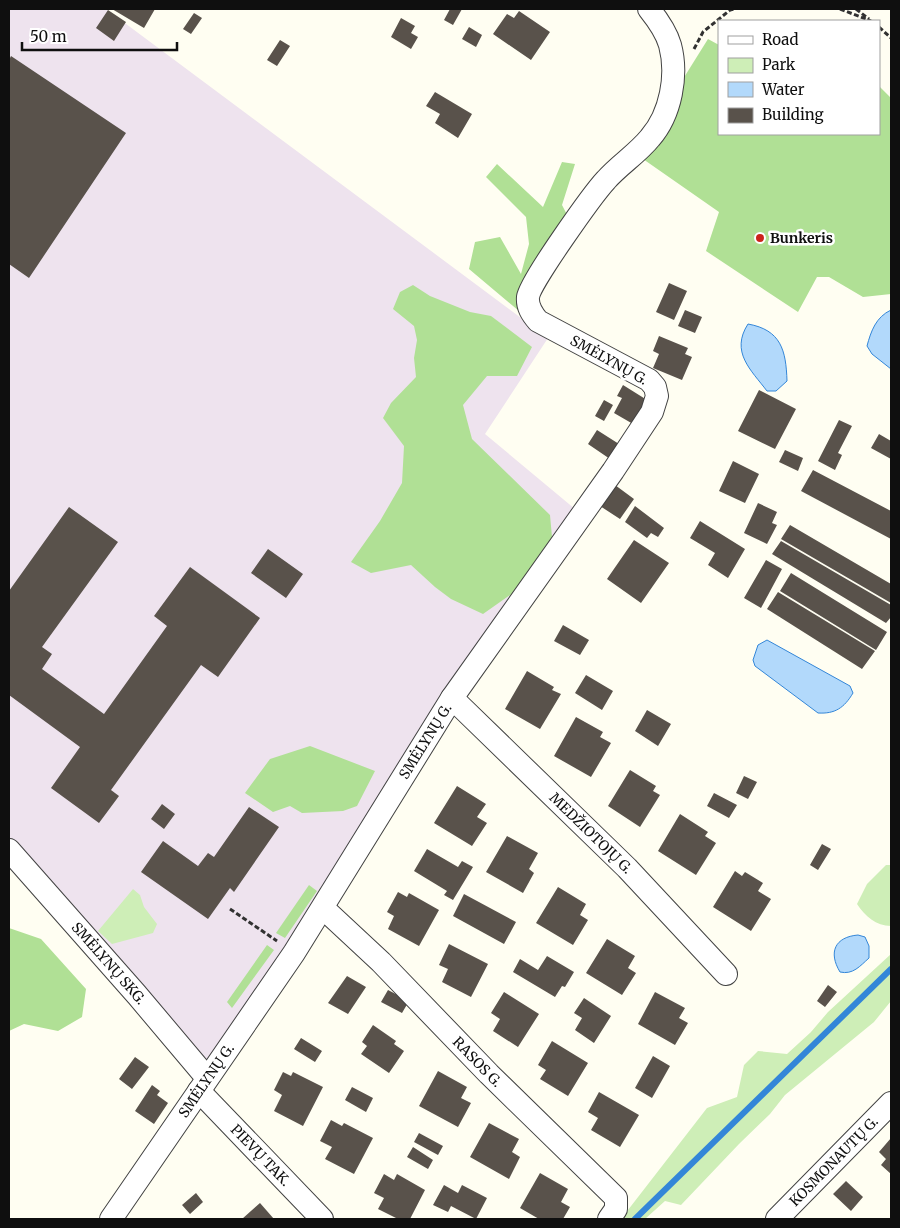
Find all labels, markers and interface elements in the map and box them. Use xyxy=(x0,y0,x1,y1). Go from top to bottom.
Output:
scale bar xyxy=(22,20,178,52)
legend xyxy=(718,20,880,135)
text: 50 m xyxy=(30,27,67,46)
text: Road xyxy=(762,30,798,49)
text: Park xyxy=(762,55,796,74)
text: Water xyxy=(761,80,805,99)
text: Building xyxy=(762,105,824,124)
place label: Bunkeris xyxy=(770,229,833,247)
marker: Bunkeris xyxy=(754,232,766,244)
street label: SMĖLYNŲ G. xyxy=(567,331,651,389)
street label: SMĖLYNŲ G. xyxy=(395,700,455,782)
street label: MEDŽIOTOJŲ G. xyxy=(546,789,637,877)
street label: SMĖLYNŲ SKG. xyxy=(68,918,150,1008)
street label: RASOS G. xyxy=(449,1033,506,1091)
street label: SMĖLYNŲ G. xyxy=(174,1040,238,1121)
street label: KOSMONAUTŲ G. xyxy=(786,1112,882,1210)
street label: PIEVŲ TAK. xyxy=(227,1120,294,1190)

